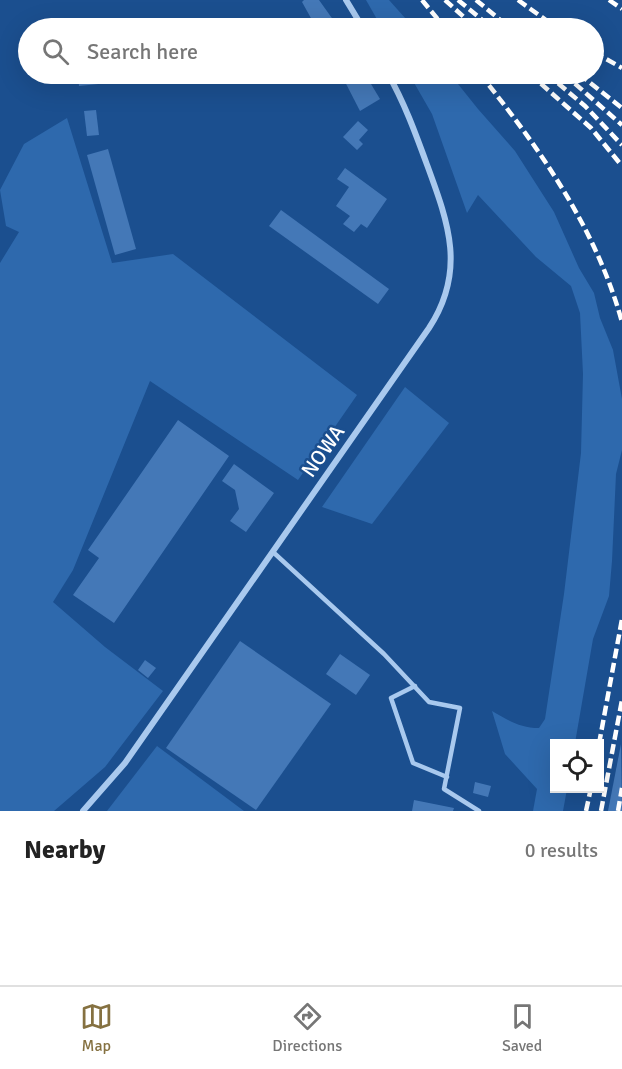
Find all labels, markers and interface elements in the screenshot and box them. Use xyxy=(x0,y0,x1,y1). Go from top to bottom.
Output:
search box xyxy=(18,18,604,84)
icon: search xyxy=(39,35,72,68)
text: Search here xyxy=(87,38,198,65)
street label: NOWA xyxy=(296,420,350,482)
map controls xyxy=(550,739,604,793)
button: locate xyxy=(550,739,604,793)
text: Nearby xyxy=(24,834,105,866)
text: 0 results xyxy=(525,838,598,863)
tab: Map xyxy=(80,1000,113,1056)
tab: Directions xyxy=(272,1000,342,1056)
tab: Saved xyxy=(502,1000,542,1056)

